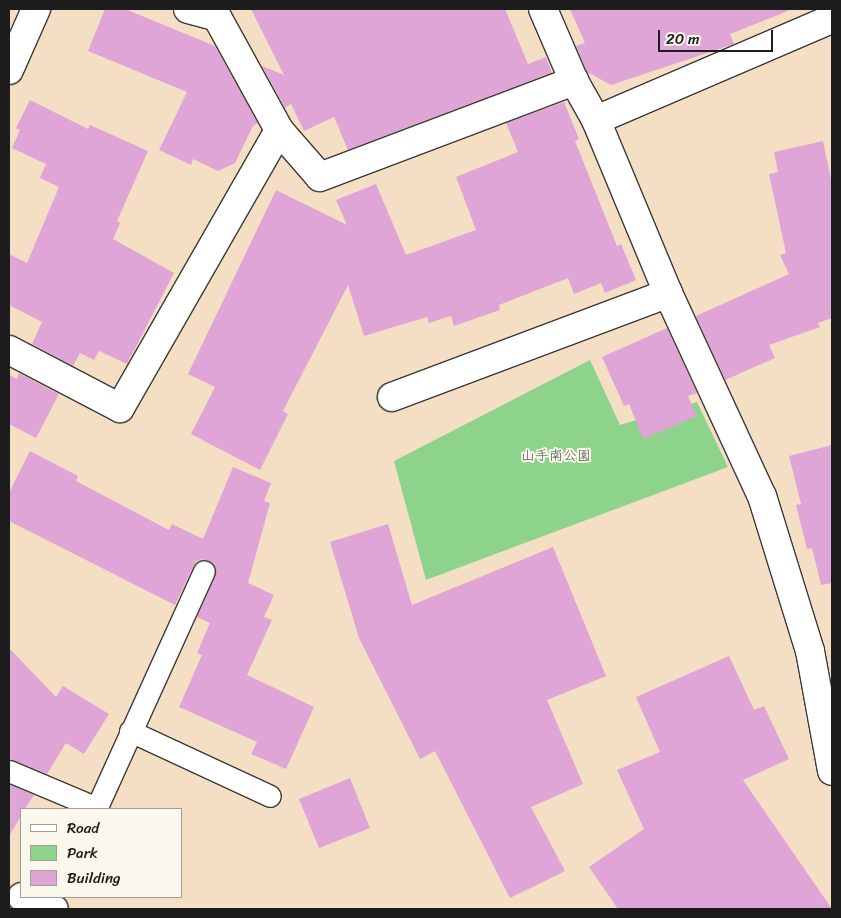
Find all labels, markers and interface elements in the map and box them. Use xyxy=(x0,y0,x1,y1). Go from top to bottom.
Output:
scale bar xyxy=(661,20,776,52)
text: 20 m xyxy=(666,26,700,52)
park label: 山手南公園 xyxy=(521,448,591,464)
legend xyxy=(20,808,182,898)
text: Road xyxy=(67,815,99,841)
text: Park xyxy=(67,840,98,866)
text: Building xyxy=(67,865,121,891)

